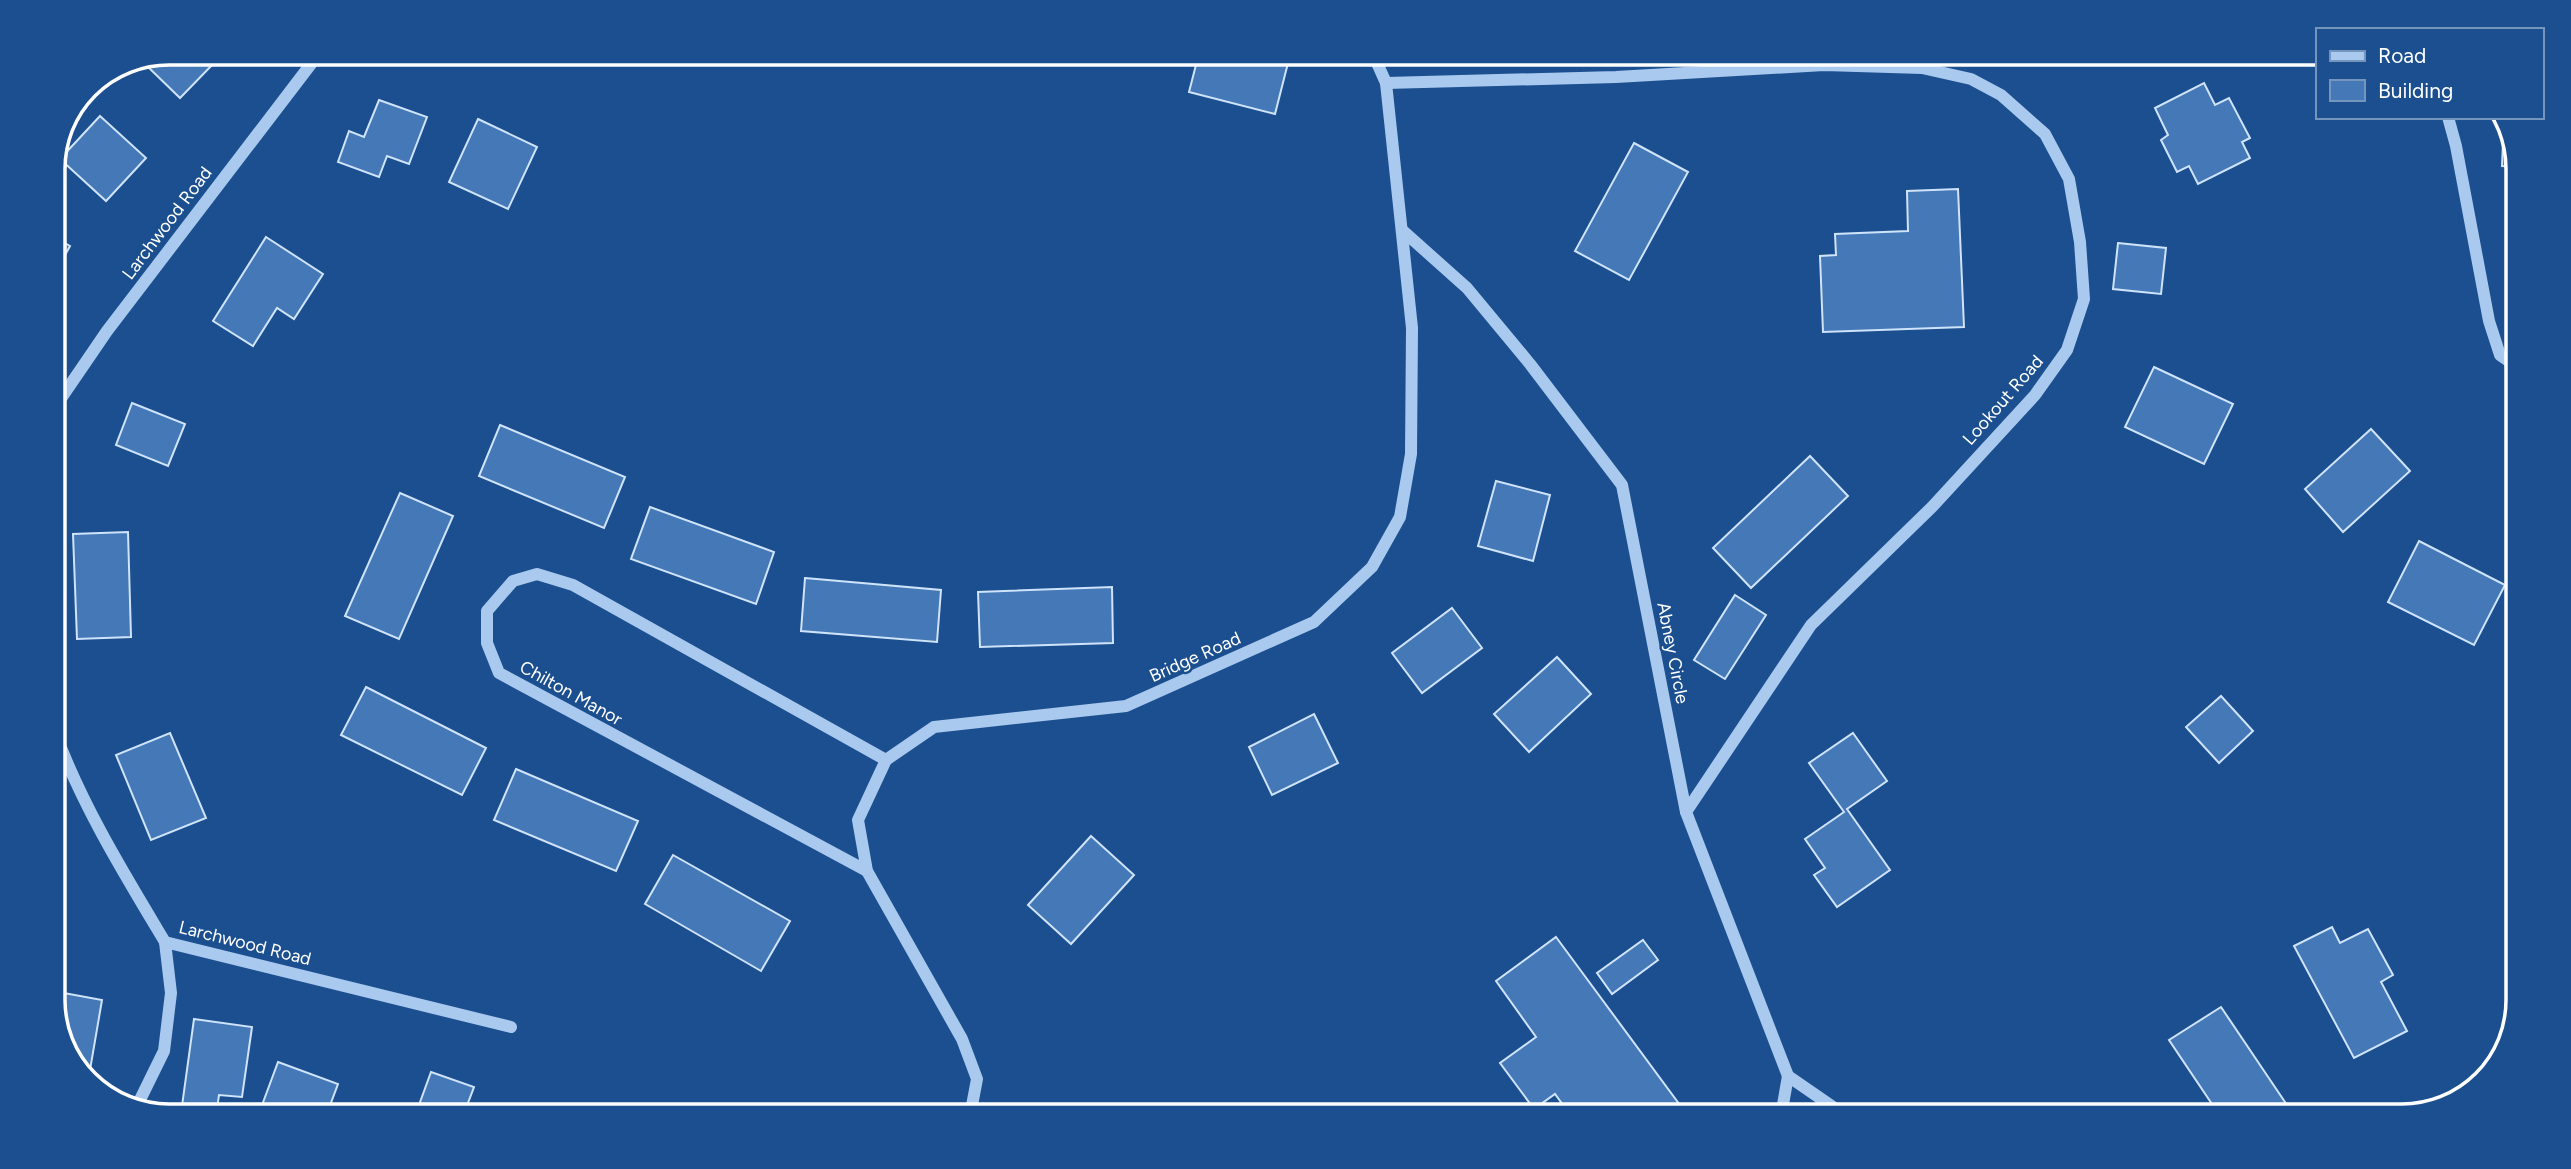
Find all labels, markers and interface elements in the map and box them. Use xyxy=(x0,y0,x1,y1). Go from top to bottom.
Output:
legend xyxy=(2316,28,2543,119)
text: Road xyxy=(2378,43,2426,68)
text: Building xyxy=(2378,78,2453,103)
street label: Larchwood Road xyxy=(117,162,217,284)
street label: Lookout Road xyxy=(1958,351,2048,449)
street label: Abney Circle xyxy=(1652,600,1694,706)
street label: Bridge Road xyxy=(1146,627,1244,687)
street label: Chilton Manor xyxy=(516,656,626,730)
street label: Larchwood Road xyxy=(177,916,313,970)

